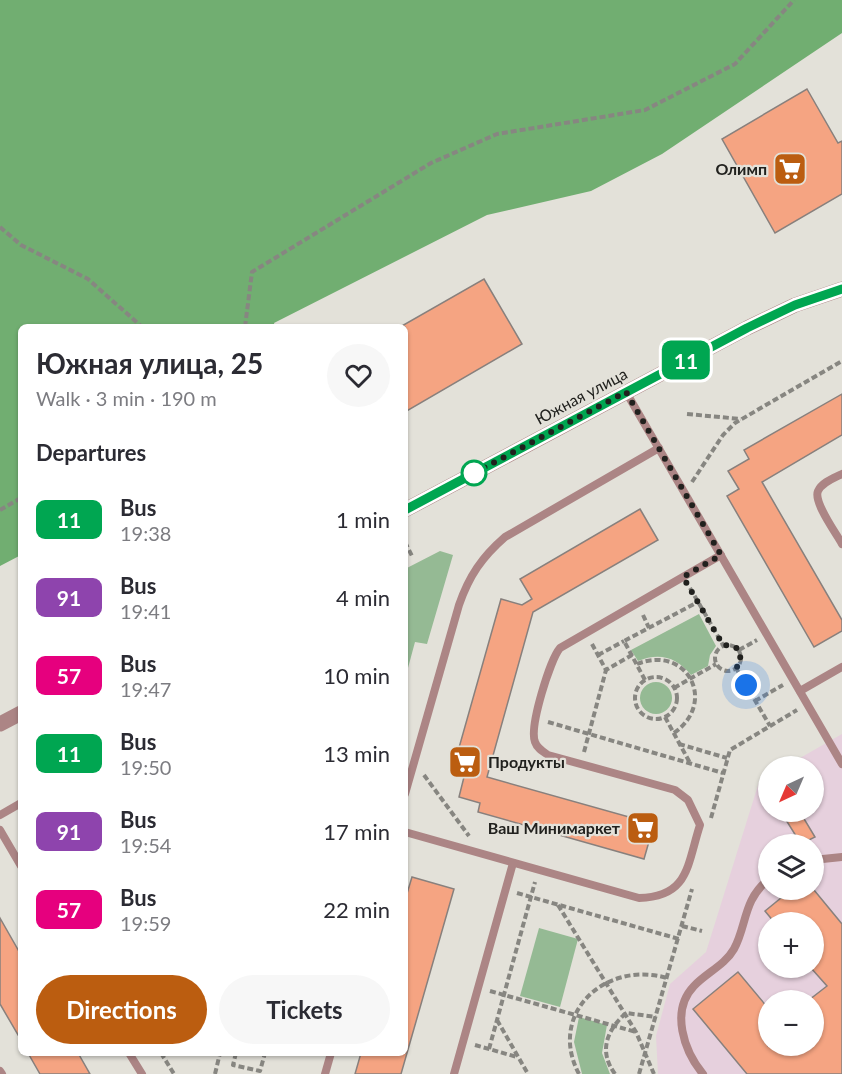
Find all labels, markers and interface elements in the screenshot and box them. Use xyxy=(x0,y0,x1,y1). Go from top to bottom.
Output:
supermarket icon: Олимп xyxy=(772,151,808,187)
place label: Олимп xyxy=(715,159,767,178)
line badge: 11 xyxy=(659,340,713,380)
button: heart xyxy=(327,344,390,407)
text: Южная улица, 25 xyxy=(36,346,263,380)
text: 11 xyxy=(674,348,698,373)
street label: Южная улица xyxy=(531,363,630,428)
text: Walk · 3 min · 190 m xyxy=(36,386,217,410)
text: Departures xyxy=(36,439,146,466)
unlabelled marker xyxy=(461,460,487,486)
text: Bus xyxy=(120,494,156,521)
text: 1 min xyxy=(336,506,390,533)
text: 11 xyxy=(57,507,81,532)
text: 19:38 xyxy=(120,521,171,545)
text: Bus xyxy=(120,572,156,599)
text: 4 min xyxy=(336,584,390,611)
text: 91 xyxy=(57,585,81,610)
text: 19:41 xyxy=(120,599,171,623)
text: Bus xyxy=(120,650,156,677)
text: 10 min xyxy=(323,662,390,689)
text: 57 xyxy=(57,663,81,688)
your location xyxy=(731,670,761,700)
text: 19:47 xyxy=(120,677,171,701)
text: Bus xyxy=(120,728,156,755)
text: 13 min xyxy=(323,740,390,767)
text: 11 xyxy=(57,741,81,766)
supermarket icon: Продукты xyxy=(447,744,483,780)
place label: Продукты xyxy=(488,752,565,771)
text: 19:50 xyxy=(120,755,171,779)
north arrow xyxy=(758,756,824,822)
map controls xyxy=(758,756,824,1056)
text: Bus xyxy=(120,806,156,833)
supermarket icon: Ваш Минимаркет xyxy=(625,810,661,846)
text: 17 min xyxy=(323,818,390,845)
place label: Ваш Минимаркет xyxy=(488,818,621,837)
text: 91 xyxy=(57,819,81,844)
text: 19:54 xyxy=(120,833,171,857)
button: layers xyxy=(758,834,824,900)
text: Bus xyxy=(120,884,156,911)
text: 22 min xyxy=(323,896,390,923)
text: 57 xyxy=(57,897,81,922)
text: 19:59 xyxy=(120,911,171,935)
button: + xyxy=(758,912,824,978)
button: Directions xyxy=(36,975,207,1044)
button: Tickets xyxy=(219,975,390,1044)
button: − xyxy=(758,990,824,1056)

